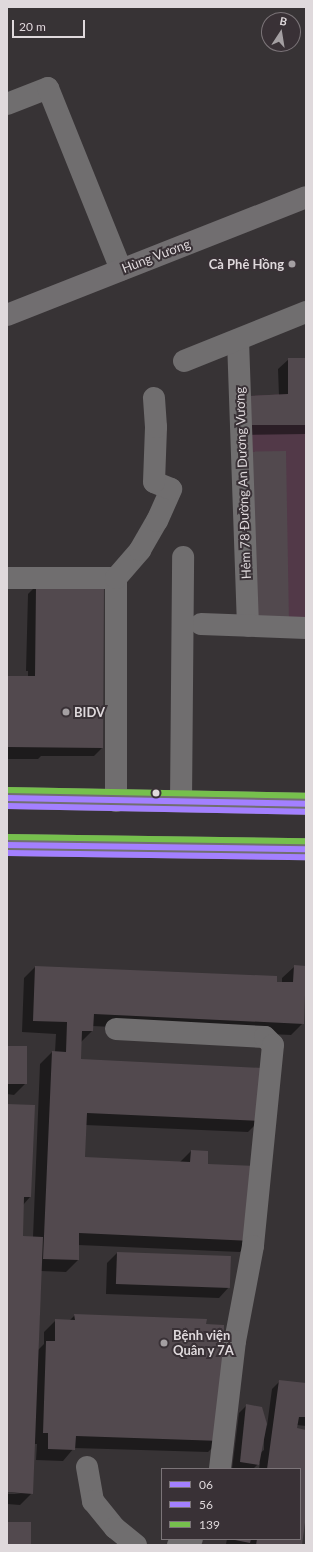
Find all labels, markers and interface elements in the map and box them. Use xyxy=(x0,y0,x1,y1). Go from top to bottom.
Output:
scale bar xyxy=(14,12,87,38)
north arrow xyxy=(261,12,301,52)
text: B xyxy=(278,14,288,28)
text: 20 m xyxy=(19,19,46,34)
street label: Hùng Vương xyxy=(119,236,193,276)
place label: Cà Phê Hồng xyxy=(209,256,284,272)
marker: Cà Phê Hồng xyxy=(287,259,297,269)
street label: Hẻm 78 Đường An Dương Vương xyxy=(232,386,254,580)
place label: BIDV xyxy=(74,704,105,720)
marker: BIDV xyxy=(61,707,71,717)
unlabelled marker xyxy=(151,788,161,798)
place label: Bệnh viện Quân y 7A xyxy=(173,1328,234,1359)
marker: Bệnh viện Quân y 7A xyxy=(158,1337,170,1349)
legend xyxy=(161,1468,301,1540)
text: 06 xyxy=(199,1477,213,1492)
text: 56 xyxy=(199,1497,213,1512)
text: 139 xyxy=(199,1517,220,1532)

